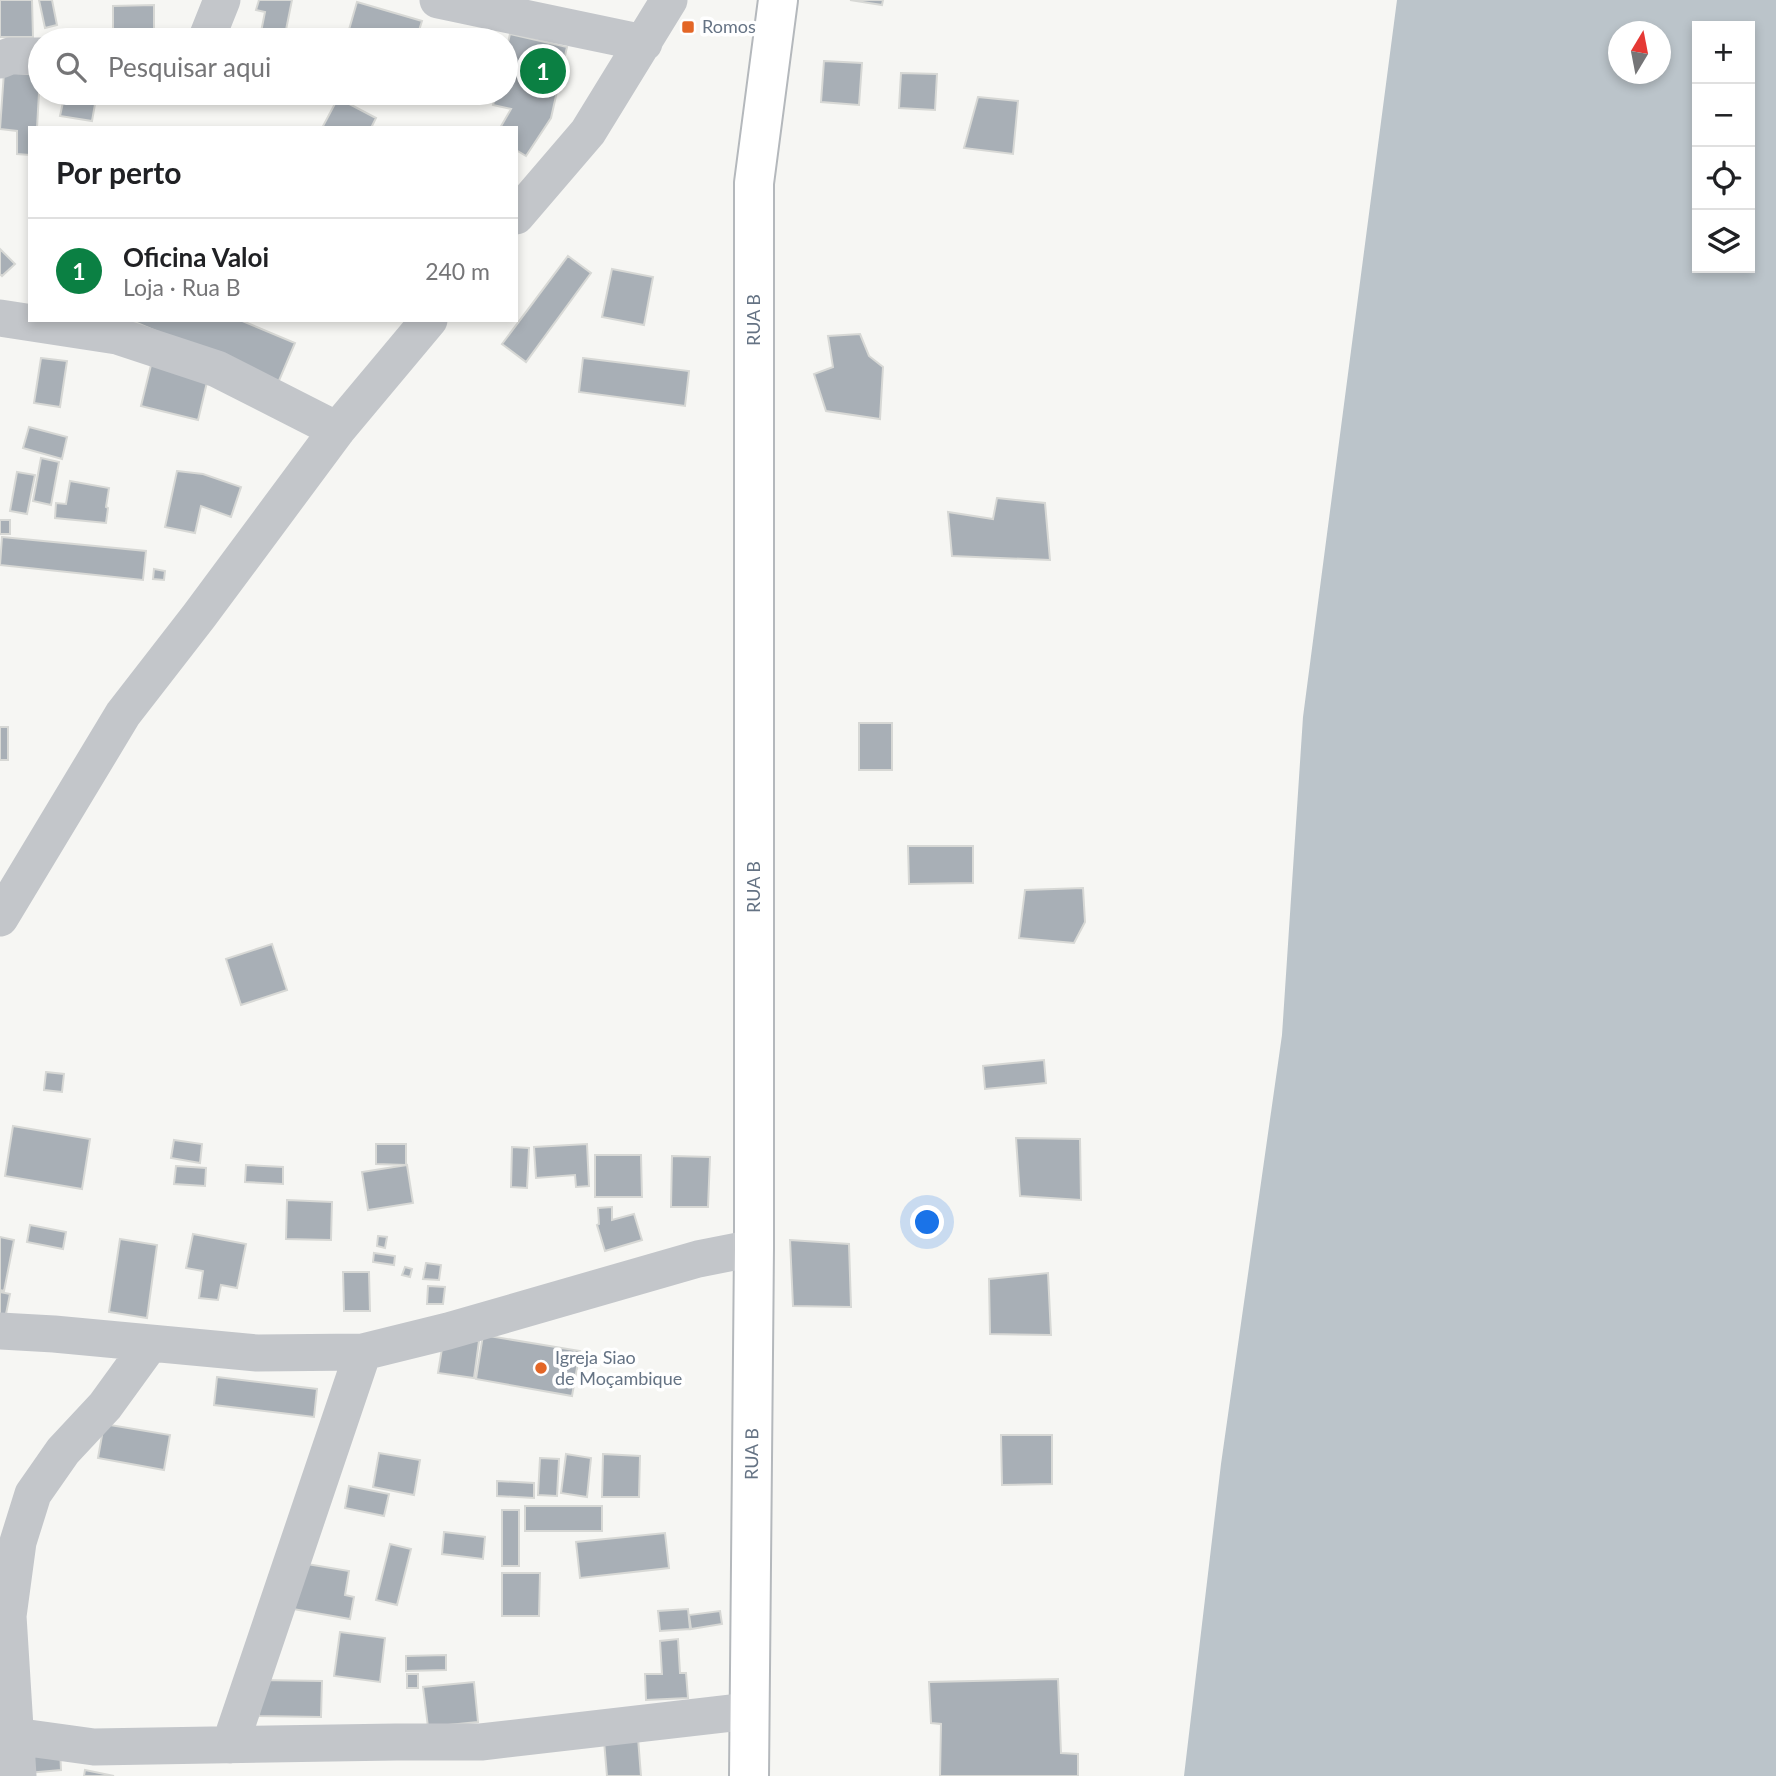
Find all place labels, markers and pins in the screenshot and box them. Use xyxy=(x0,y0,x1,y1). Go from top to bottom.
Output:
place label: Romos xyxy=(702,15,756,37)
marker: Romos xyxy=(680,19,696,35)
pin: 1 xyxy=(520,45,566,97)
place label: Igreja Siao de Moçambique xyxy=(555,1346,682,1389)
marker: Igreja Siao de Moçambique xyxy=(533,1360,549,1376)

